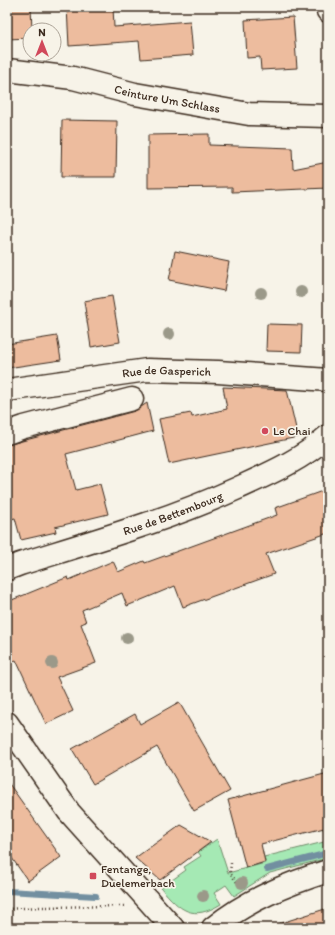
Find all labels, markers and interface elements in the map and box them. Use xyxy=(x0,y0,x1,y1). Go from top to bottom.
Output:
north arrow xyxy=(22,22,62,62)
text: N xyxy=(38,26,46,39)
street label: Ceinture Um Schlass xyxy=(113,82,221,116)
street label: Rue de Gasperich xyxy=(121,363,212,380)
place label: Le Chai xyxy=(273,424,311,438)
marker: Le Chai xyxy=(260,426,270,436)
street label: Rue de Bettembourg xyxy=(121,488,226,538)
place label: Fentange, Duelemerbach xyxy=(101,862,175,890)
marker: Fentange, Duelemerbach xyxy=(88,871,98,881)

